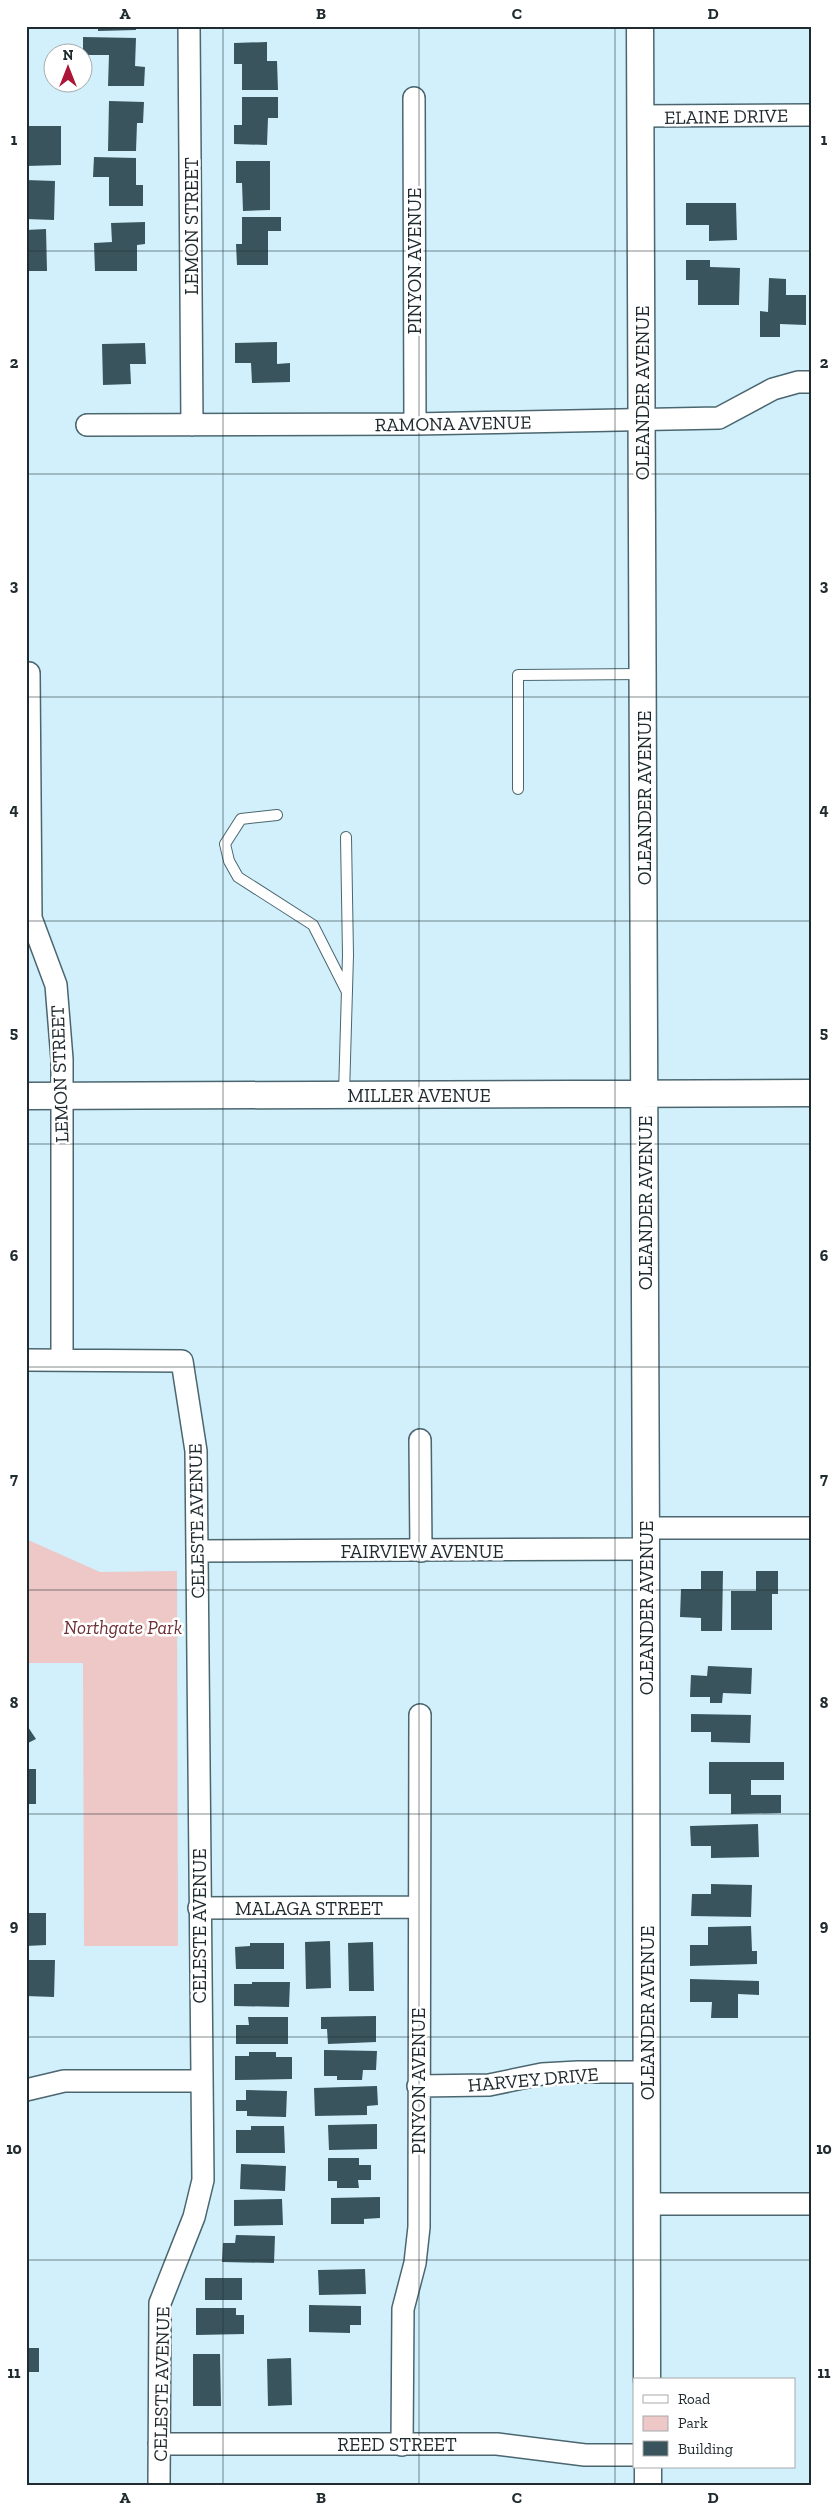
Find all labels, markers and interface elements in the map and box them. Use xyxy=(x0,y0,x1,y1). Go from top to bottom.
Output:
text: A xyxy=(120,4,131,23)
text: B xyxy=(316,4,326,23)
text: C xyxy=(512,4,522,23)
text: D xyxy=(707,4,719,23)
north arrow xyxy=(42,42,92,92)
text: N xyxy=(63,47,74,64)
street label: ELAINE DRIVE xyxy=(664,104,788,129)
text: 1 xyxy=(11,130,18,149)
text: 1 xyxy=(821,130,828,149)
street label: LEMON STREET xyxy=(180,157,203,295)
street label: PINYON AVENUE xyxy=(403,188,426,334)
street label: OLEANDER AVENUE xyxy=(631,306,654,480)
text: 2 xyxy=(10,353,19,372)
text: 2 xyxy=(820,353,829,372)
street label: RAMONA AVENUE xyxy=(375,411,531,436)
text: 3 xyxy=(10,576,19,595)
text: 3 xyxy=(820,576,829,595)
street label: OLEANDER AVENUE xyxy=(633,711,656,885)
text: 4 xyxy=(9,800,19,819)
text: 4 xyxy=(819,800,829,819)
street label: LEMON STREET xyxy=(46,1005,73,1143)
text: 5 xyxy=(10,1023,18,1042)
text: 5 xyxy=(820,1023,828,1042)
street label: MILLER AVENUE xyxy=(347,1084,491,1107)
street label: OLEANDER AVENUE xyxy=(634,1116,657,1290)
text: 6 xyxy=(10,1246,19,1265)
text: 6 xyxy=(820,1246,829,1265)
street label: CELESTE AVENUE xyxy=(184,1443,209,1599)
text: 7 xyxy=(10,1469,18,1488)
text: 7 xyxy=(820,1469,828,1488)
street label: OLEANDER AVENUE xyxy=(635,1521,658,1695)
street label: FAIRVIEW AVENUE xyxy=(340,1540,504,1563)
park label: Northgate Park xyxy=(64,1616,182,1639)
text: 8 xyxy=(10,1693,19,1712)
text: 8 xyxy=(820,1693,829,1712)
street label: CELESTE AVENUE xyxy=(188,1848,211,2004)
street label: MALAGA STREET xyxy=(235,1897,383,1920)
text: 9 xyxy=(10,1916,19,1935)
text: 9 xyxy=(820,1916,829,1935)
street label: OLEANDER AVENUE xyxy=(636,1926,659,2100)
street label: PINYON AVENUE xyxy=(407,2008,430,2154)
street label: HARVEY DRIVE xyxy=(467,2062,599,2097)
text: 10 xyxy=(6,2139,22,2158)
text: 10 xyxy=(816,2139,832,2158)
street label: CELESTE AVENUE xyxy=(149,2306,174,2462)
text: 11 xyxy=(8,2363,21,2382)
text: 11 xyxy=(818,2363,831,2382)
legend xyxy=(633,2378,796,2468)
text: Road xyxy=(678,2390,711,2408)
text: Park xyxy=(678,2414,708,2432)
street label: REED STREET xyxy=(337,2433,457,2456)
text: Building xyxy=(678,2440,733,2458)
text: A xyxy=(120,2488,131,2507)
text: B xyxy=(316,2488,326,2507)
text: C xyxy=(512,2488,522,2507)
text: D xyxy=(707,2488,719,2507)

